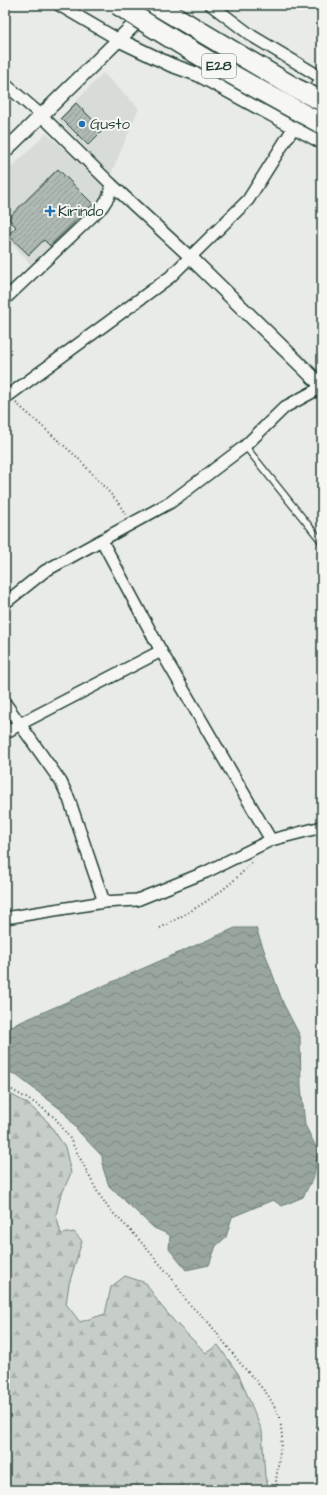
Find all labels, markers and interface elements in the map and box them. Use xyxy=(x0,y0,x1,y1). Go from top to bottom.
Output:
road number: E28 xyxy=(202,54,236,78)
place label: Gusto xyxy=(90,114,131,135)
marker: Gusto xyxy=(77,119,87,129)
place label: Kirindo xyxy=(58,201,104,222)
marker: Kirindo xyxy=(45,206,55,216)

